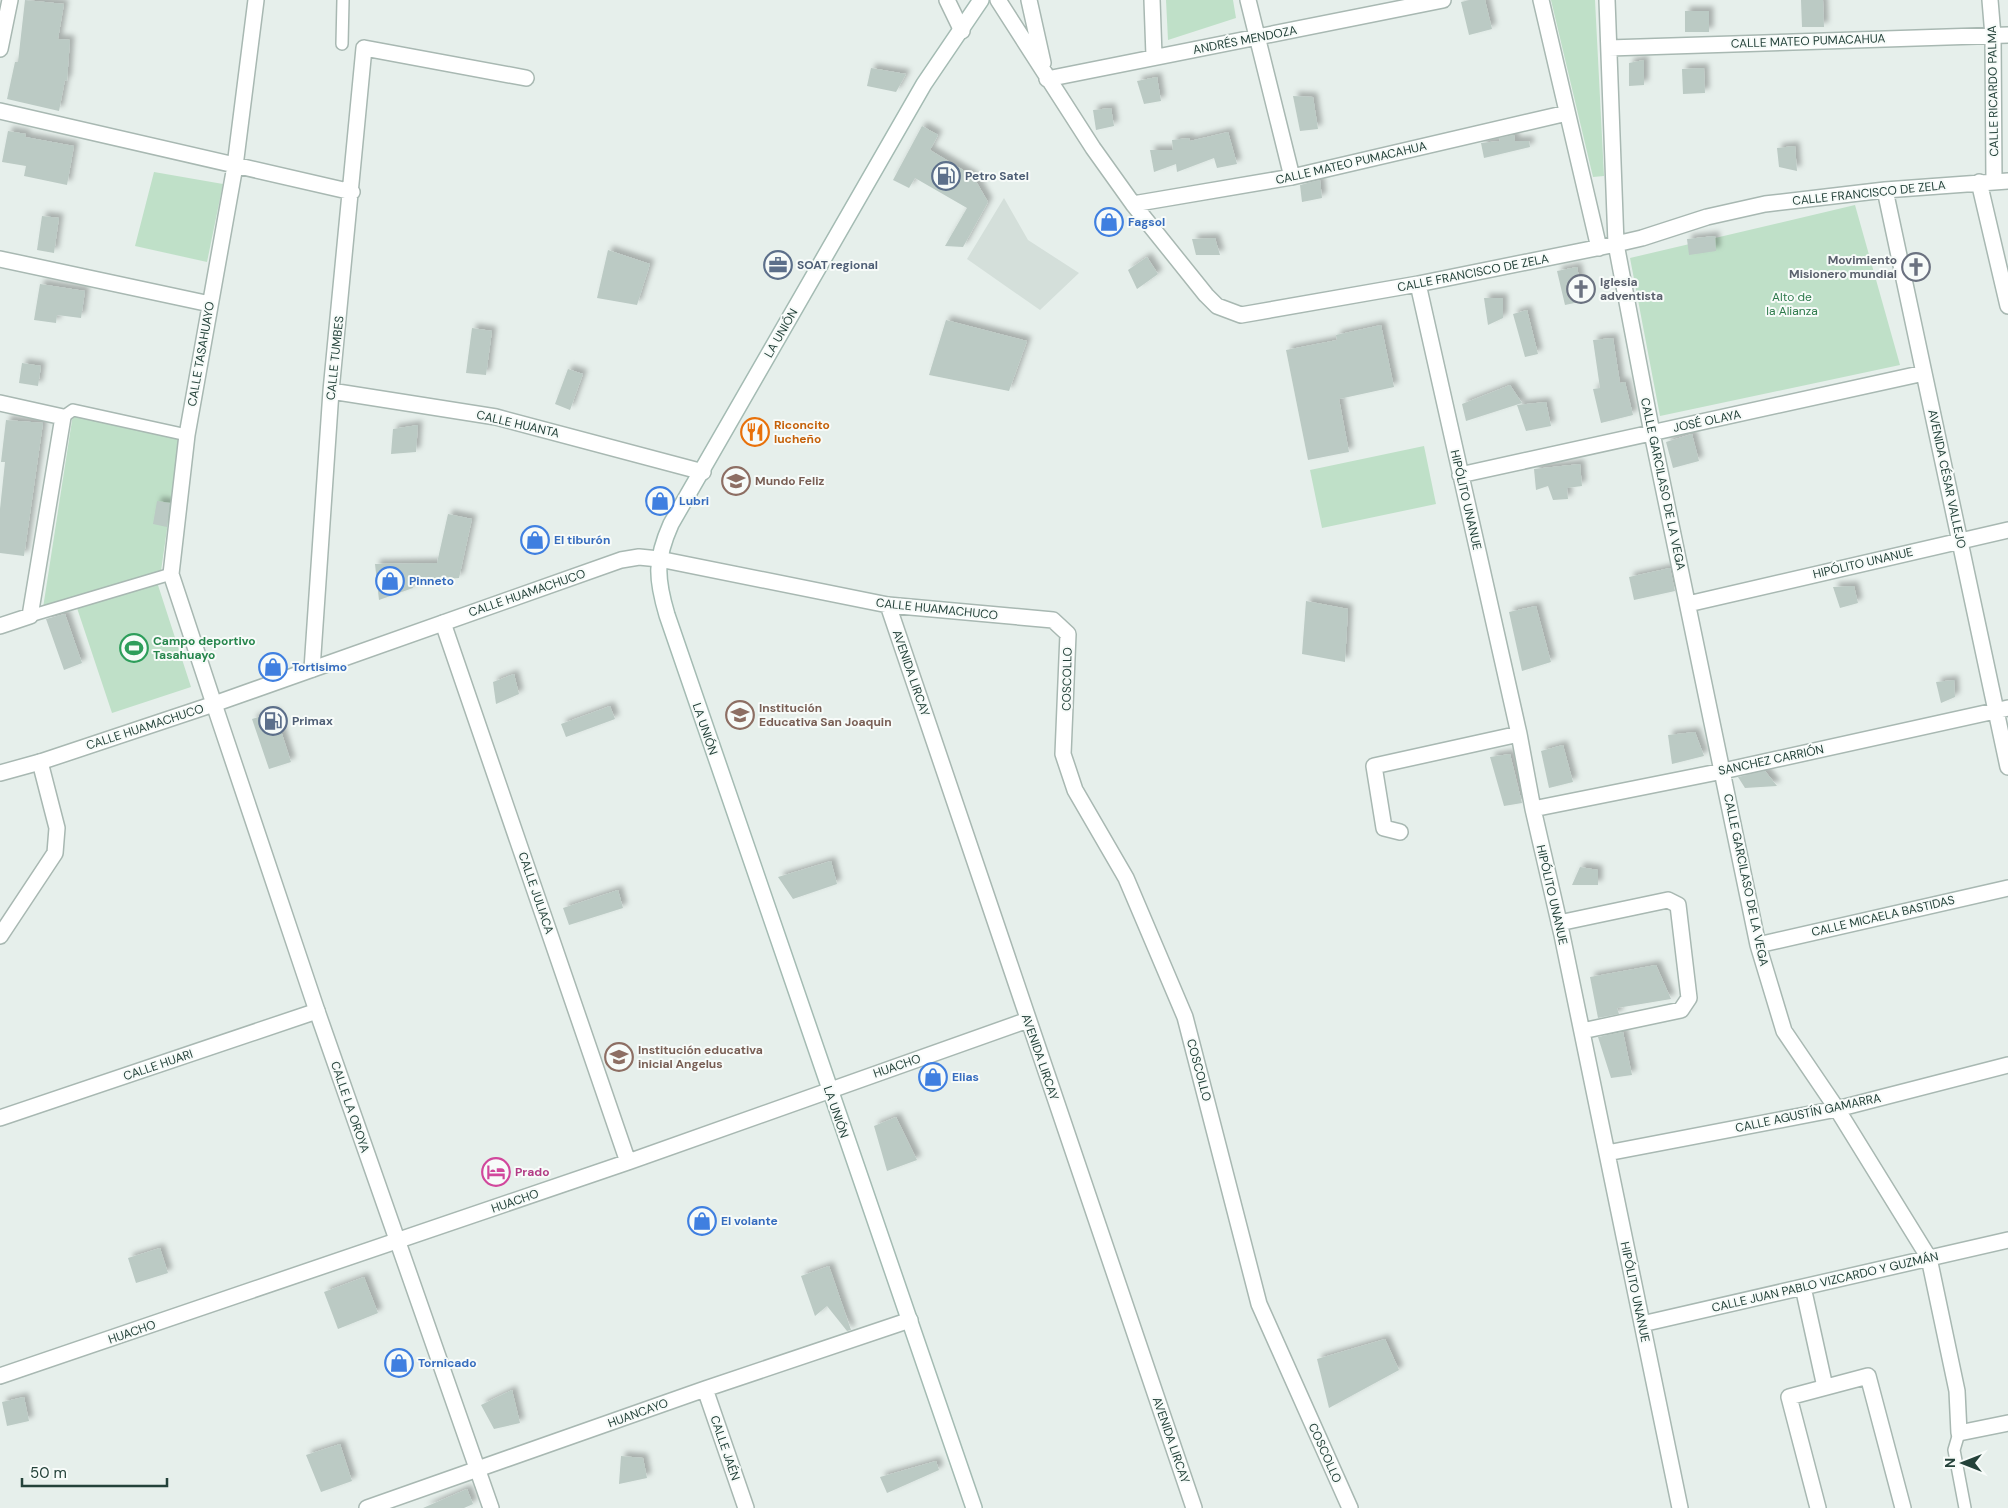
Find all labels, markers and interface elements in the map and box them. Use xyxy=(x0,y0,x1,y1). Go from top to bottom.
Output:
street label: ANDRÉS MENDOZA xyxy=(1192,22,1298,58)
street label: CALLE RICARDO PALMA xyxy=(1984,25,2002,157)
street label: CALLE MATEO PUMACAHUA xyxy=(1731,30,1886,52)
street label: CALLE MATEO PUMACAHUA xyxy=(1274,138,1428,188)
fuel station icon: Petro Satel xyxy=(931,161,961,191)
place label: Petro Satel xyxy=(965,168,1029,184)
street label: CALLE FRANCISCO DE ZELA xyxy=(1792,177,1946,209)
shop icon: Fagsol xyxy=(1094,207,1124,237)
place label: Fagsol xyxy=(1128,214,1165,230)
office icon: SOAT regional xyxy=(763,250,793,280)
street label: CALLE FRANCISCO DE ZELA xyxy=(1396,250,1550,296)
place label: Movimiento Misionero mundial xyxy=(1789,252,1897,282)
church icon: Movimiento Misionero mundial xyxy=(1901,252,1931,282)
place label: SOAT regional xyxy=(797,257,878,273)
church icon: Iglesia adventista xyxy=(1566,274,1596,304)
place label: Iglesia adventista xyxy=(1600,274,1663,304)
park label: Alto de la Alianza xyxy=(1766,289,1818,319)
street label: CALLE TASAHUAYO xyxy=(184,300,218,408)
street label: LA UNIÓN xyxy=(761,306,801,360)
street label: CALLE TUMBES xyxy=(323,315,347,401)
street label: CALLE GARCILASO DE LA VEGA xyxy=(1637,396,1689,572)
street label: JOSÉ OLAYA xyxy=(1672,406,1742,436)
street label: CALLE HUANTA xyxy=(475,407,561,441)
street label: AVENIDA CÉSAR VALLEJO xyxy=(1924,408,1970,550)
restaurant icon: Riconcito lucheño xyxy=(740,417,770,447)
place label: Riconcito lucheño xyxy=(774,417,830,447)
street label: HIPÓLITO UNANUE xyxy=(1447,448,1485,552)
school or university icon: Mundo Feliz xyxy=(721,466,751,496)
place label: Mundo Feliz xyxy=(755,473,825,489)
shop icon: Lubri xyxy=(645,486,675,516)
place label: Lubri xyxy=(679,493,709,509)
shop icon: El tiburón xyxy=(520,525,550,555)
place label: El tiburón xyxy=(554,532,610,548)
street label: HIPÓLITO UNANUE xyxy=(1811,544,1915,582)
street label: CALLE HUAMACHUCO xyxy=(466,565,588,621)
shop icon: Pinneto xyxy=(375,566,405,596)
place label: Pinneto xyxy=(409,573,454,589)
street label: CALLE HUAMACHUCO xyxy=(875,595,999,623)
street label: AVENIDA LIRCAY xyxy=(889,628,933,718)
sports icon: Campo deportivo Tasahuayo xyxy=(119,633,149,663)
place label: Campo deportivo Tasahuayo xyxy=(153,633,256,663)
street label: COSCOLLO xyxy=(1058,647,1076,711)
shop icon: Tortisimo xyxy=(258,652,288,682)
place label: Tortisimo xyxy=(292,659,347,675)
street label: CALLE HUAMACHUCO xyxy=(84,700,206,754)
school or university icon: Institución Educativa San Joaquin xyxy=(725,700,755,730)
place label: Institución Educativa San Joaquin xyxy=(759,700,892,730)
street label: LA UNIÓN xyxy=(689,701,721,757)
fuel station icon: Primax xyxy=(258,706,288,736)
place label: Primax xyxy=(292,713,333,729)
street label: SANCHEZ CARRIÓN xyxy=(1717,741,1825,779)
street label: CALLE GARCILASO DE LA VEGA xyxy=(1720,792,1772,968)
street label: HIPÓLITO UNANUE xyxy=(1533,843,1571,947)
street label: CALLE JULIACA xyxy=(514,850,558,936)
street label: CALLE MICAELA BASTIDAS xyxy=(1810,892,1956,940)
street label: AVENIDA LIRCAY xyxy=(1018,1012,1062,1102)
street label: COSCOLLO xyxy=(1183,1037,1215,1103)
school or university icon: Institución educativa inicial Angelus xyxy=(604,1042,634,1072)
place label: Institución educativa inicial Angelus xyxy=(638,1042,763,1072)
street label: CALLE HUARI xyxy=(121,1046,195,1084)
street label: HUACHO xyxy=(871,1050,923,1082)
street label: CALLE LA OROYA xyxy=(327,1059,373,1155)
shop icon: Elias xyxy=(918,1062,948,1092)
place label: Elias xyxy=(952,1069,979,1085)
street label: LA UNIÓN xyxy=(820,1084,852,1140)
street label: CALLE AGUSTÍN GAMARRA xyxy=(1734,1090,1882,1136)
hotel icon: Prado xyxy=(481,1157,511,1187)
place label: Prado xyxy=(515,1164,550,1180)
street label: HUACHO xyxy=(489,1185,541,1217)
shop icon: El volante xyxy=(687,1206,717,1236)
place label: El volante xyxy=(721,1213,778,1229)
street label: HIPÓLITO UNANUE xyxy=(1617,1240,1653,1344)
street label: CALLE JUAN PABLO VIZCARDO Y GUZMÁN xyxy=(1710,1248,1940,1316)
street label: HUACHO xyxy=(106,1316,158,1348)
shop icon: Tornicado xyxy=(384,1348,414,1378)
place label: Tornicado xyxy=(418,1355,477,1371)
street label: HUANCAYO xyxy=(606,1395,670,1431)
street label: AVENIDA LIRCAY xyxy=(1149,1395,1193,1485)
street label: CALLE JAÉN xyxy=(706,1413,744,1483)
street label: COSCOLLO xyxy=(1305,1421,1345,1485)
north arrow xyxy=(1938,1438,1988,1488)
scale bar xyxy=(22,1456,168,1488)
text: N xyxy=(1941,1458,1959,1468)
text: 50 m xyxy=(30,1463,67,1483)

